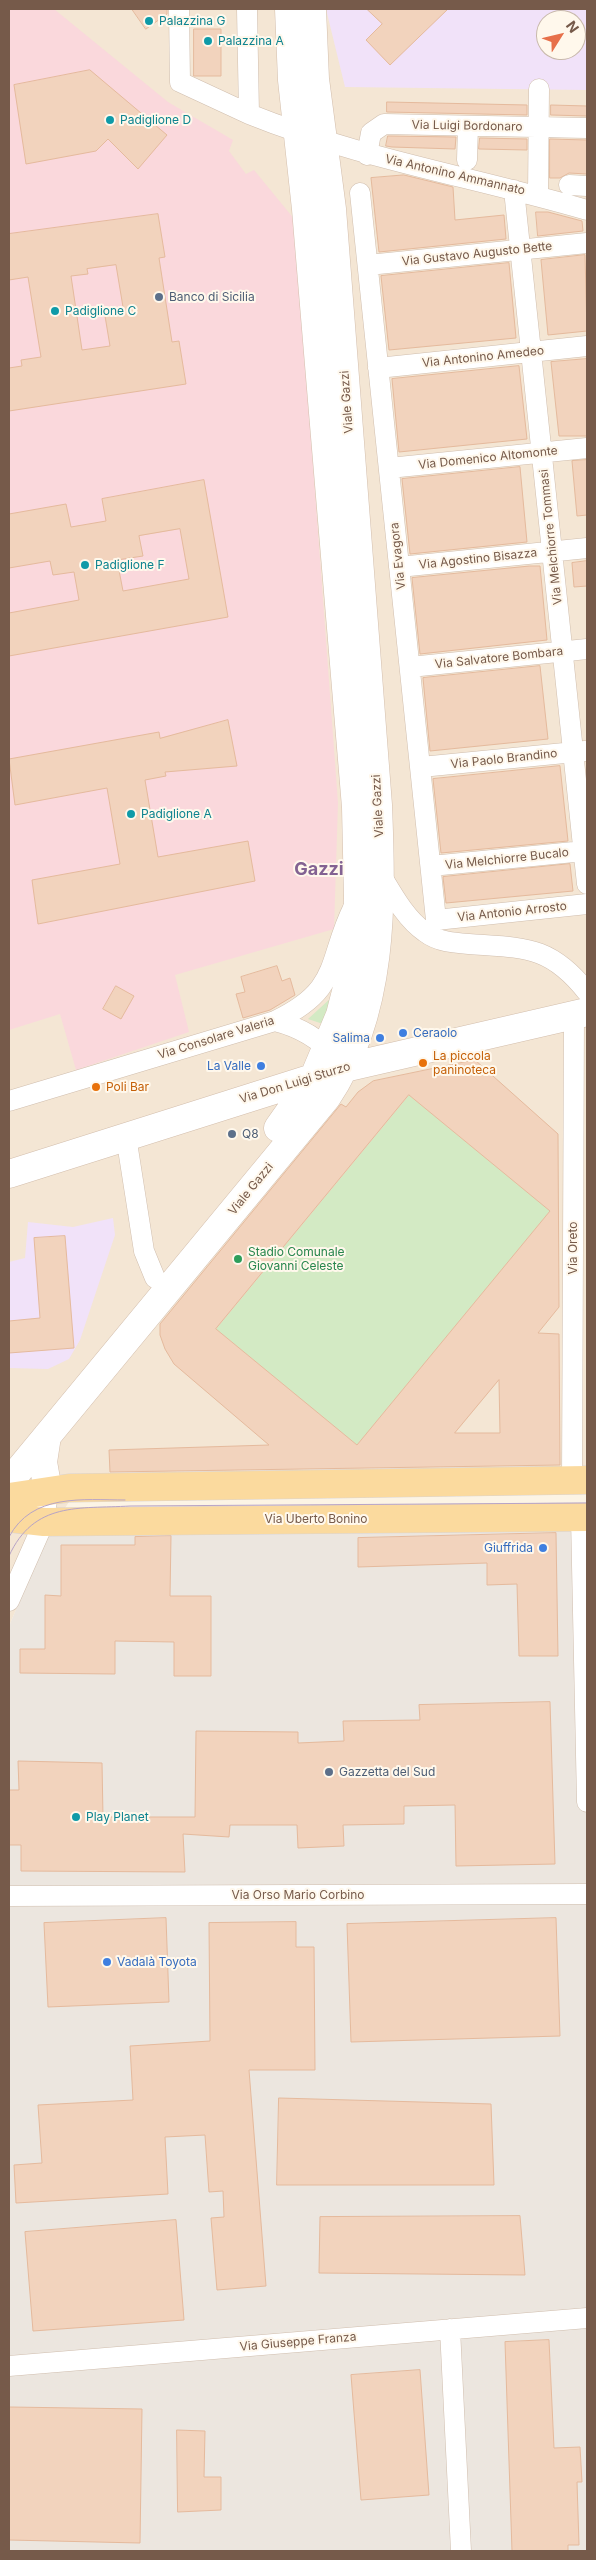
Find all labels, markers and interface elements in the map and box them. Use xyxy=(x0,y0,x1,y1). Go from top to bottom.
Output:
north arrow xyxy=(536,10,586,60)
place label: Palazzina G xyxy=(159,14,225,28)
marker: Palazzina G xyxy=(143,15,155,27)
text: N xyxy=(563,17,583,36)
place label: Palazzina A xyxy=(218,34,284,48)
marker: Palazzina A xyxy=(202,35,214,47)
place label: Padiglione D xyxy=(120,113,191,127)
marker: Padiglione D xyxy=(104,114,116,126)
street label: Via Luigi Bordonaro xyxy=(411,118,523,134)
street label: Via Antonino Ammannato xyxy=(384,152,526,198)
street label: Via Gustavo Augusto Bette xyxy=(401,239,553,269)
place label: Banco di Sicilia xyxy=(169,290,255,304)
marker: Banco di Sicilia xyxy=(153,291,165,303)
place label: Padiglione C xyxy=(65,304,136,318)
marker: Padiglione C xyxy=(49,305,61,317)
street label: Via Antonino Amedeo xyxy=(421,343,545,371)
street label: Viale Gazzi xyxy=(338,370,356,434)
street label: Via Domenico Altomonte xyxy=(418,444,558,472)
street label: Via Melchiorre Tommasi xyxy=(537,468,565,606)
street label: Via Evagora xyxy=(387,522,409,590)
street label: Via Agostino Bisazza xyxy=(418,546,538,572)
place label: Padiglione F xyxy=(95,558,165,572)
marker: Padiglione F xyxy=(79,559,91,571)
street label: Via Salvatore Bombara xyxy=(434,644,564,672)
street label: Via Paolo Brandino xyxy=(450,746,558,772)
street label: Viale Gazzi xyxy=(369,774,387,838)
place label: Padiglione A xyxy=(141,807,212,821)
marker: Padiglione A xyxy=(125,808,137,820)
street label: Via Melchiorre Bucalo xyxy=(444,845,570,873)
district label: Gazzi xyxy=(294,859,344,881)
street label: Via Antonio Arrosto xyxy=(457,899,567,925)
street label: Via Consolare Valeria xyxy=(156,1013,276,1063)
place label: Ceraolo xyxy=(413,1026,457,1040)
marker: Ceraolo xyxy=(397,1027,409,1039)
place label: Salima xyxy=(332,1031,370,1045)
marker: Salima xyxy=(374,1032,386,1044)
place label: La piccola paninoteca xyxy=(433,1049,496,1077)
marker: La piccola paninoteca xyxy=(417,1057,429,1069)
place label: La Valle xyxy=(207,1059,251,1073)
street label: Via Don Luigi Sturzo xyxy=(238,1059,352,1107)
marker: La Valle xyxy=(255,1060,267,1072)
place label: Poli Bar xyxy=(106,1080,149,1094)
marker: Poli Bar xyxy=(90,1081,102,1093)
place label: Q8 xyxy=(242,1127,259,1141)
marker: Q8 xyxy=(226,1128,238,1140)
street label: Viale Gazzi xyxy=(226,1160,276,1218)
street label: Via Oreto xyxy=(566,1222,580,1274)
place label: Stadio Comunale Giovanni Celeste xyxy=(248,1245,345,1273)
marker: Stadio Comunale Giovanni Celeste xyxy=(232,1253,244,1265)
street label: Via Uberto Bonino xyxy=(265,1512,367,1526)
place label: Giuffrida xyxy=(484,1541,533,1555)
marker: Giuffrida xyxy=(537,1542,549,1554)
place label: Gazzetta del Sud xyxy=(339,1765,435,1779)
marker: Gazzetta del Sud xyxy=(323,1766,335,1778)
place label: Play Planet xyxy=(86,1810,149,1824)
marker: Play Planet xyxy=(70,1811,82,1823)
street label: Via Orso Mario Corbino xyxy=(232,1888,364,1902)
place label: Vadalà Toyota xyxy=(117,1955,197,1969)
marker: Vadalà Toyota xyxy=(101,1956,113,1968)
street label: Via Giuseppe Franza xyxy=(239,2330,357,2354)

